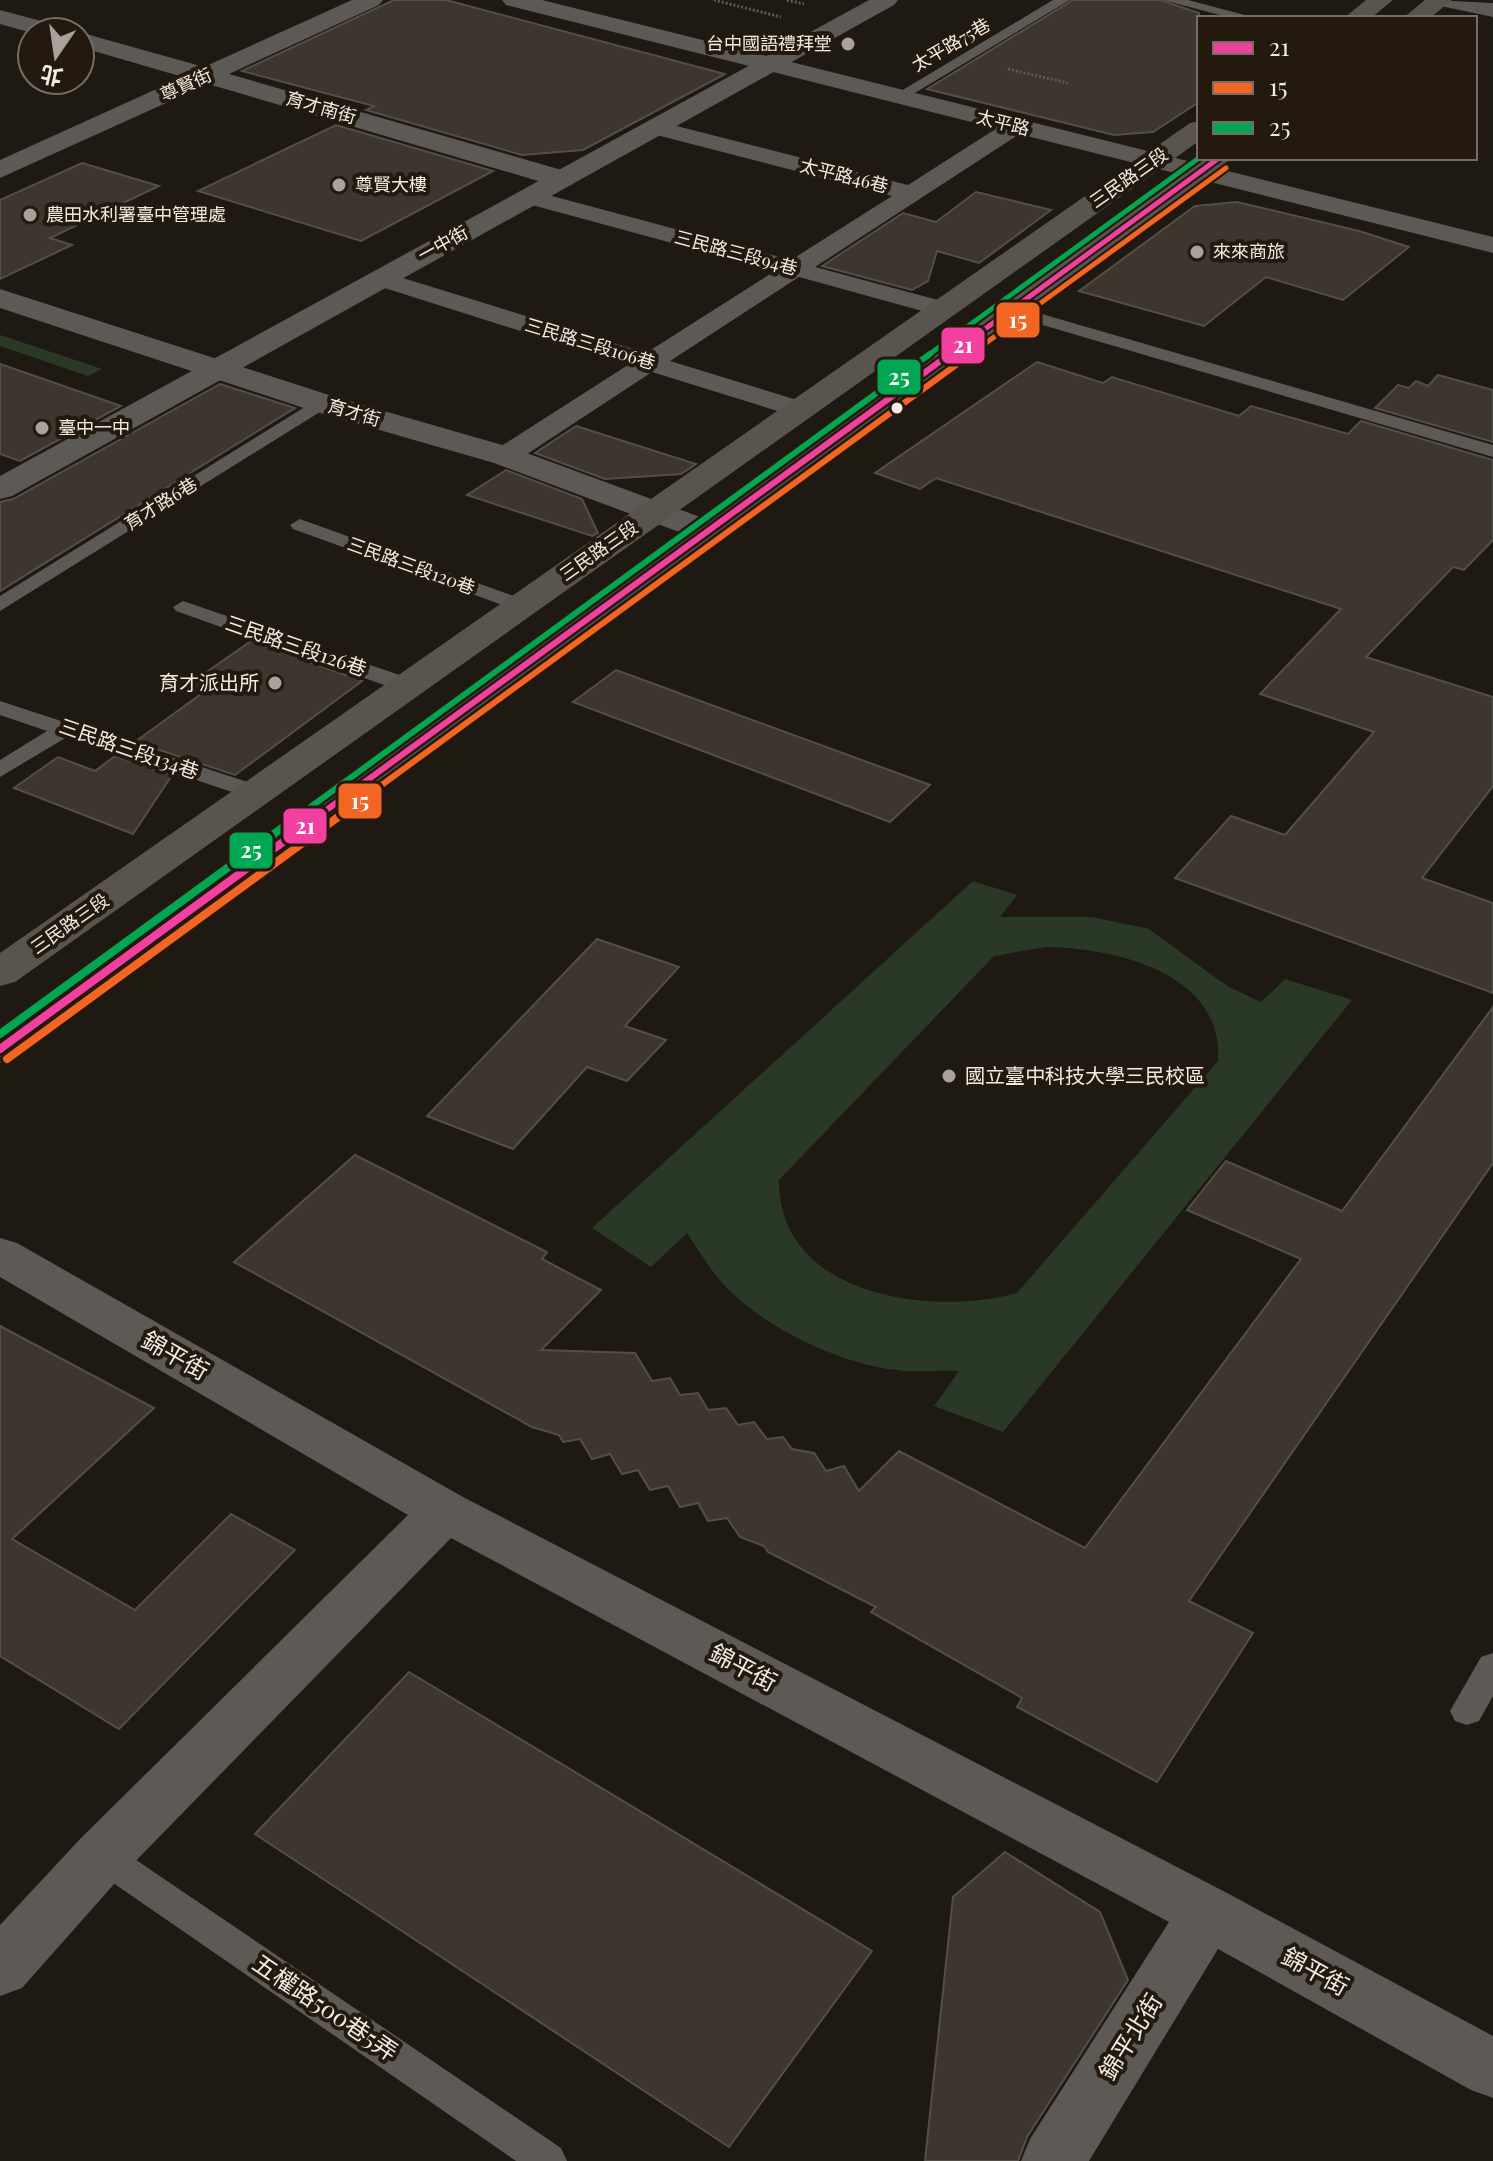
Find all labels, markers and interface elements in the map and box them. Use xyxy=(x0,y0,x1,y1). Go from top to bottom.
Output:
street label: 太平路75巷 xyxy=(907,12,994,76)
north arrow xyxy=(16,16,96,96)
legend xyxy=(1197,16,1477,160)
text: 21 xyxy=(1269,30,1289,62)
place label: 台中國語禮拜堂 xyxy=(706,31,832,55)
marker: 台中國語禮拜堂 xyxy=(839,35,857,53)
text: 北 xyxy=(37,59,65,94)
street label: 尊賢街 xyxy=(156,62,215,106)
text: 15 xyxy=(1269,70,1288,102)
street label: 育才南街 xyxy=(283,86,359,128)
street label: 太平路 xyxy=(974,104,1032,140)
text: 25 xyxy=(1269,110,1290,142)
street label: 三民路三段 xyxy=(1085,142,1172,213)
street label: 太平路46巷 xyxy=(798,152,891,198)
place label: 尊賢大樓 xyxy=(355,172,427,196)
marker: 尊賢大樓 xyxy=(330,176,348,194)
place label: 農田水利署臺中管理處 xyxy=(46,202,226,226)
marker: 農田水利署臺中管理處 xyxy=(21,206,39,224)
street label: 一中街 xyxy=(413,220,472,267)
street label: 三民路三段94巷 xyxy=(672,224,800,280)
place label: 來來商旅 xyxy=(1213,239,1285,263)
marker: 來來商旅 xyxy=(1188,243,1206,261)
line badge: 15 xyxy=(995,301,1041,339)
text: 15 xyxy=(1009,304,1027,334)
street label: 三民路三段106巷 xyxy=(522,312,658,374)
line badge: 21 xyxy=(940,326,986,365)
text: 21 xyxy=(953,329,973,359)
line badge: 25 xyxy=(876,358,922,396)
text: 25 xyxy=(888,361,910,391)
street label: 育才街 xyxy=(325,393,384,431)
unlabelled marker xyxy=(889,400,905,416)
place label: 臺中一中 xyxy=(58,415,130,439)
marker: 臺中一中 xyxy=(33,419,51,437)
street label: 育才路6巷 xyxy=(120,471,201,535)
street label: 三民路三段 xyxy=(555,515,642,586)
street label: 三民路三段120巷 xyxy=(344,531,478,599)
street label: 三民路三段126巷 xyxy=(222,608,371,681)
place label: 育才派出所 xyxy=(159,668,259,695)
marker: 育才派出所 xyxy=(266,674,284,692)
street label: 三民路三段134巷 xyxy=(56,711,203,784)
line badge: 15 xyxy=(337,782,383,820)
text: 15 xyxy=(351,785,369,815)
line badge: 21 xyxy=(282,807,328,845)
text: 21 xyxy=(295,810,315,840)
line badge: 25 xyxy=(228,831,274,870)
text: 25 xyxy=(240,834,262,864)
street label: 三民路三段 xyxy=(26,888,113,959)
place label: 國立臺中科技大學三民校區 xyxy=(965,1061,1205,1088)
marker: 國立臺中科技大學三民校區 xyxy=(940,1067,958,1085)
street label: 錦平街 xyxy=(137,1322,215,1386)
street label: 錦平街 xyxy=(705,1635,783,1697)
street label: 錦平街 xyxy=(1277,1939,1355,2002)
street label: 五權路500巷5弄 xyxy=(247,1946,405,2067)
street label: 錦平北街 xyxy=(1090,1987,1168,2085)

